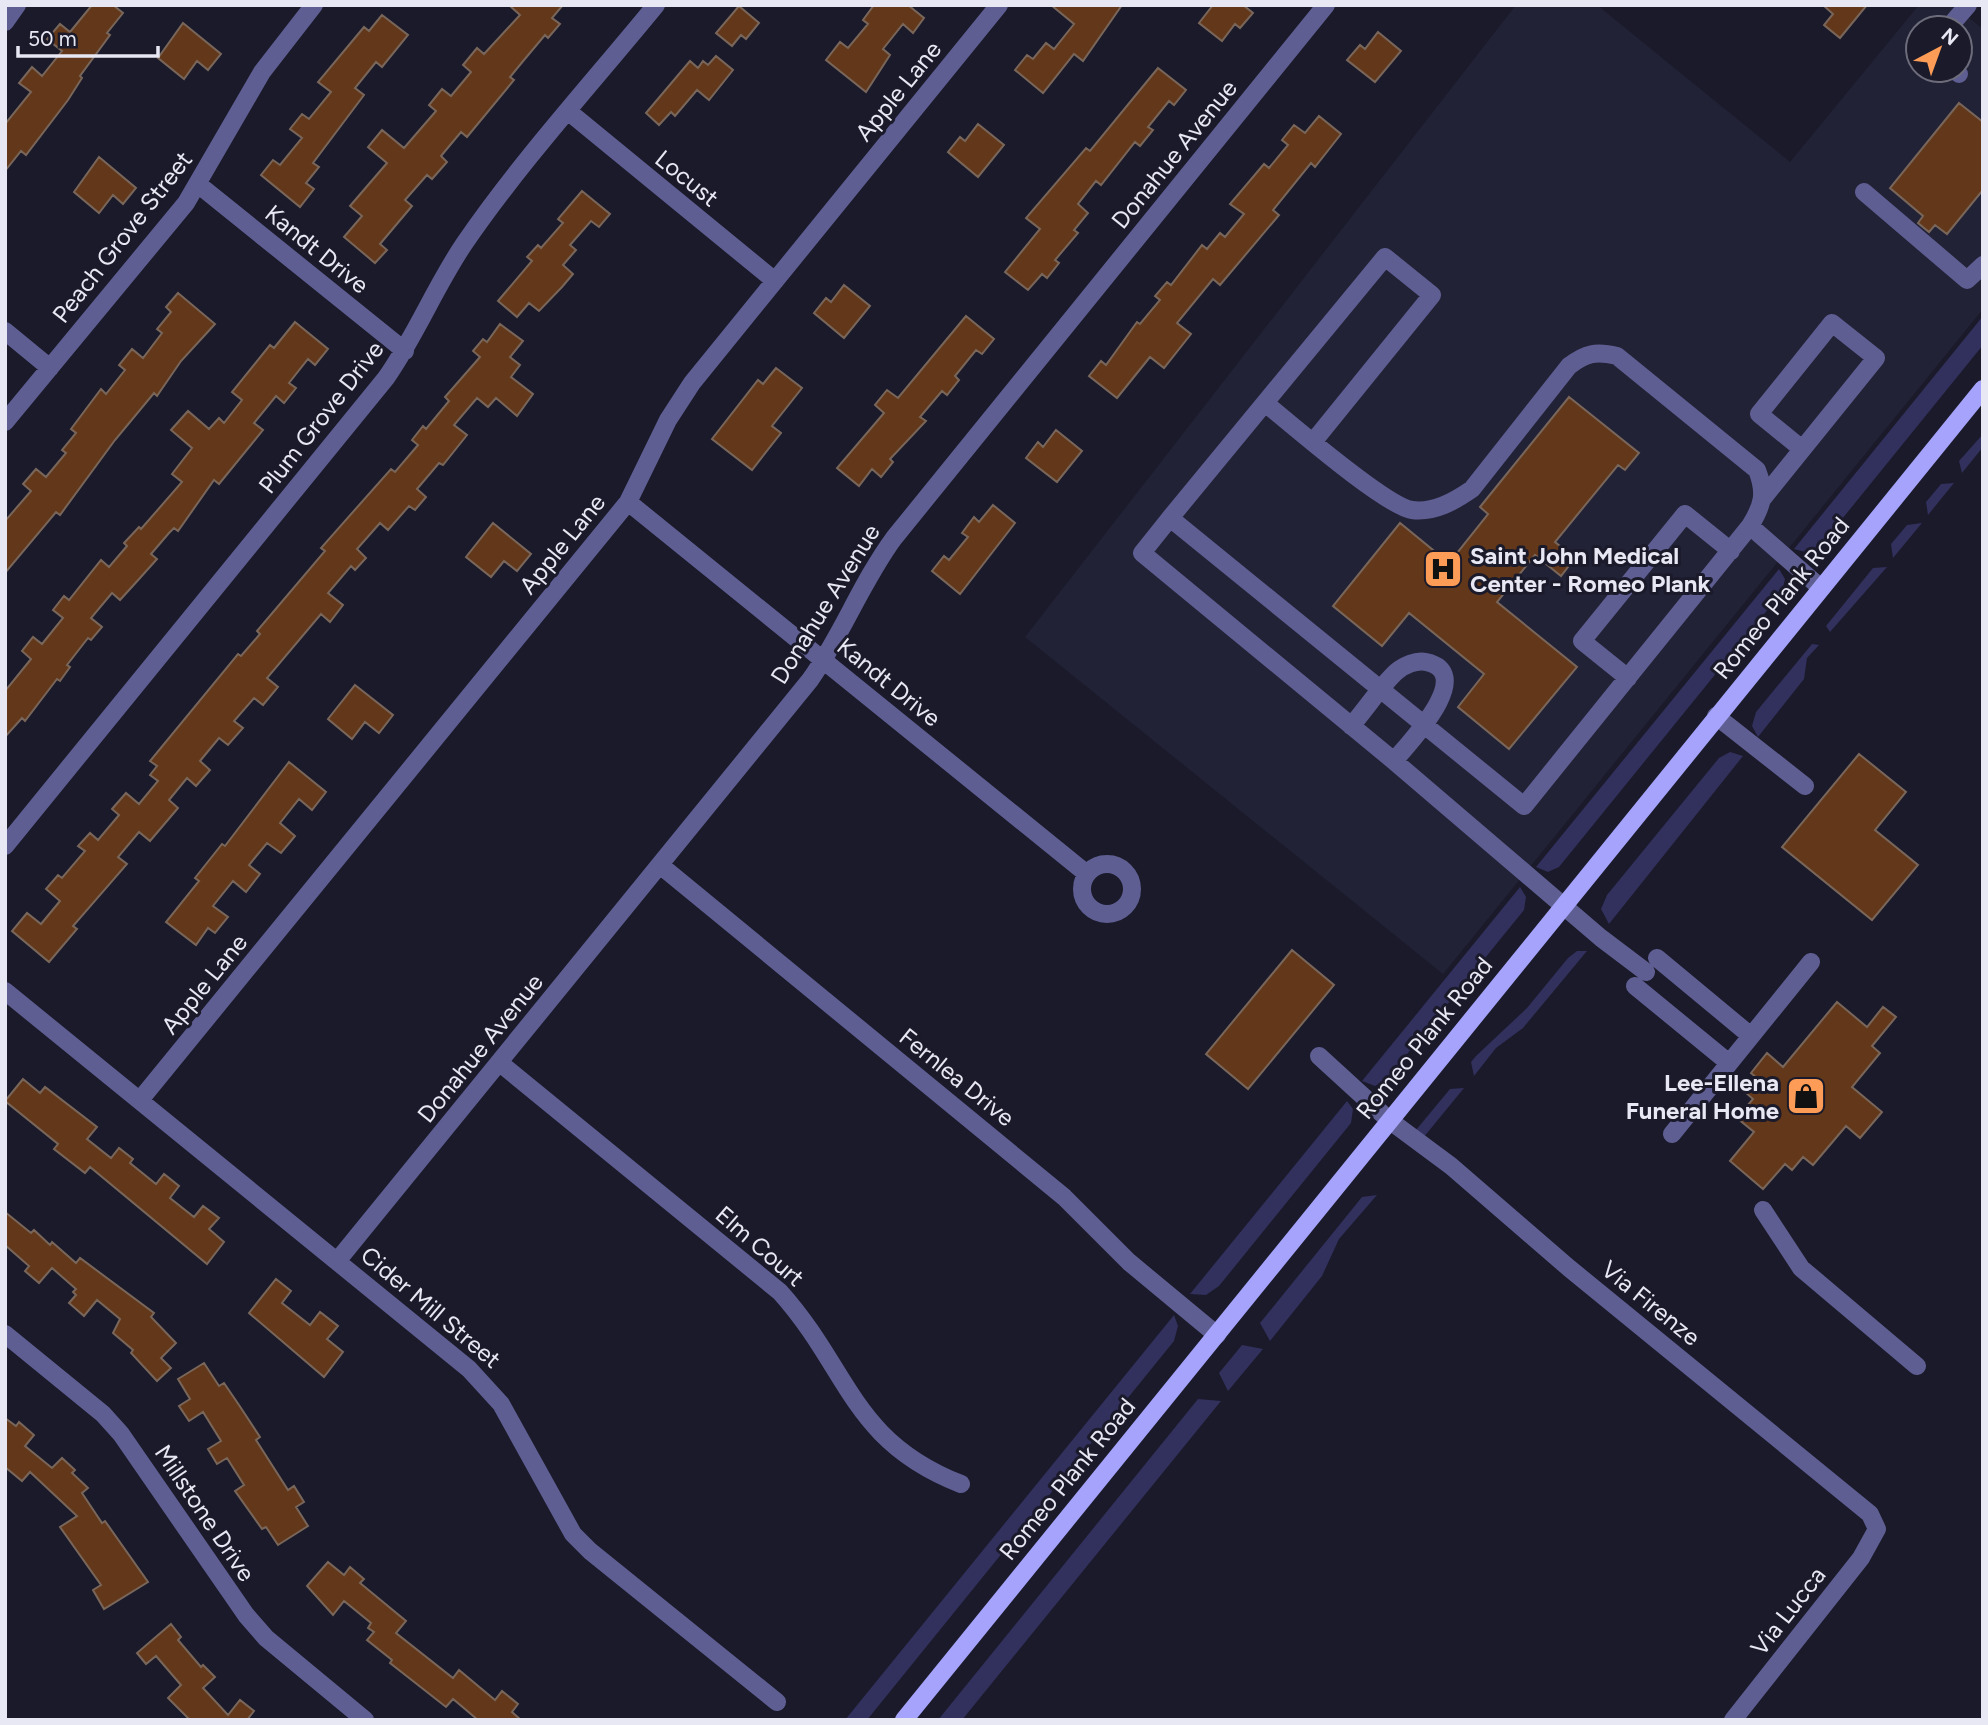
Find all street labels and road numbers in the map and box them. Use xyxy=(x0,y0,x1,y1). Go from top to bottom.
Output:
street label: Apple Lane xyxy=(849,35,947,147)
street label: Donahue Avenue xyxy=(1105,74,1243,234)
street label: Locust xyxy=(649,144,725,212)
street label: Peach Grove Street xyxy=(46,145,198,329)
street label: Kandt Drive xyxy=(259,199,375,299)
street label: Plum Grove Drive xyxy=(252,335,390,499)
street label: Apple Lane xyxy=(513,488,611,600)
street label: Romeo Plank Road xyxy=(1707,511,1855,685)
street label: Donahue Avenue xyxy=(764,519,886,689)
street label: Kandt Drive xyxy=(831,632,947,732)
street label: Apple Lane xyxy=(155,928,253,1040)
street label: Romeo Plank Road xyxy=(1350,951,1498,1125)
street label: Donahue Avenue xyxy=(411,968,549,1128)
street label: Fernlea Drive xyxy=(894,1022,1020,1132)
street label: Elm Court xyxy=(710,1200,810,1292)
street label: Cider Mill Street xyxy=(355,1240,507,1374)
street label: Via Firenze xyxy=(1596,1254,1706,1352)
street label: Romeo Plank Road xyxy=(993,1392,1141,1566)
street label: Millstone Drive xyxy=(149,1439,261,1587)
street label: Via Lucca xyxy=(1744,1561,1832,1661)

